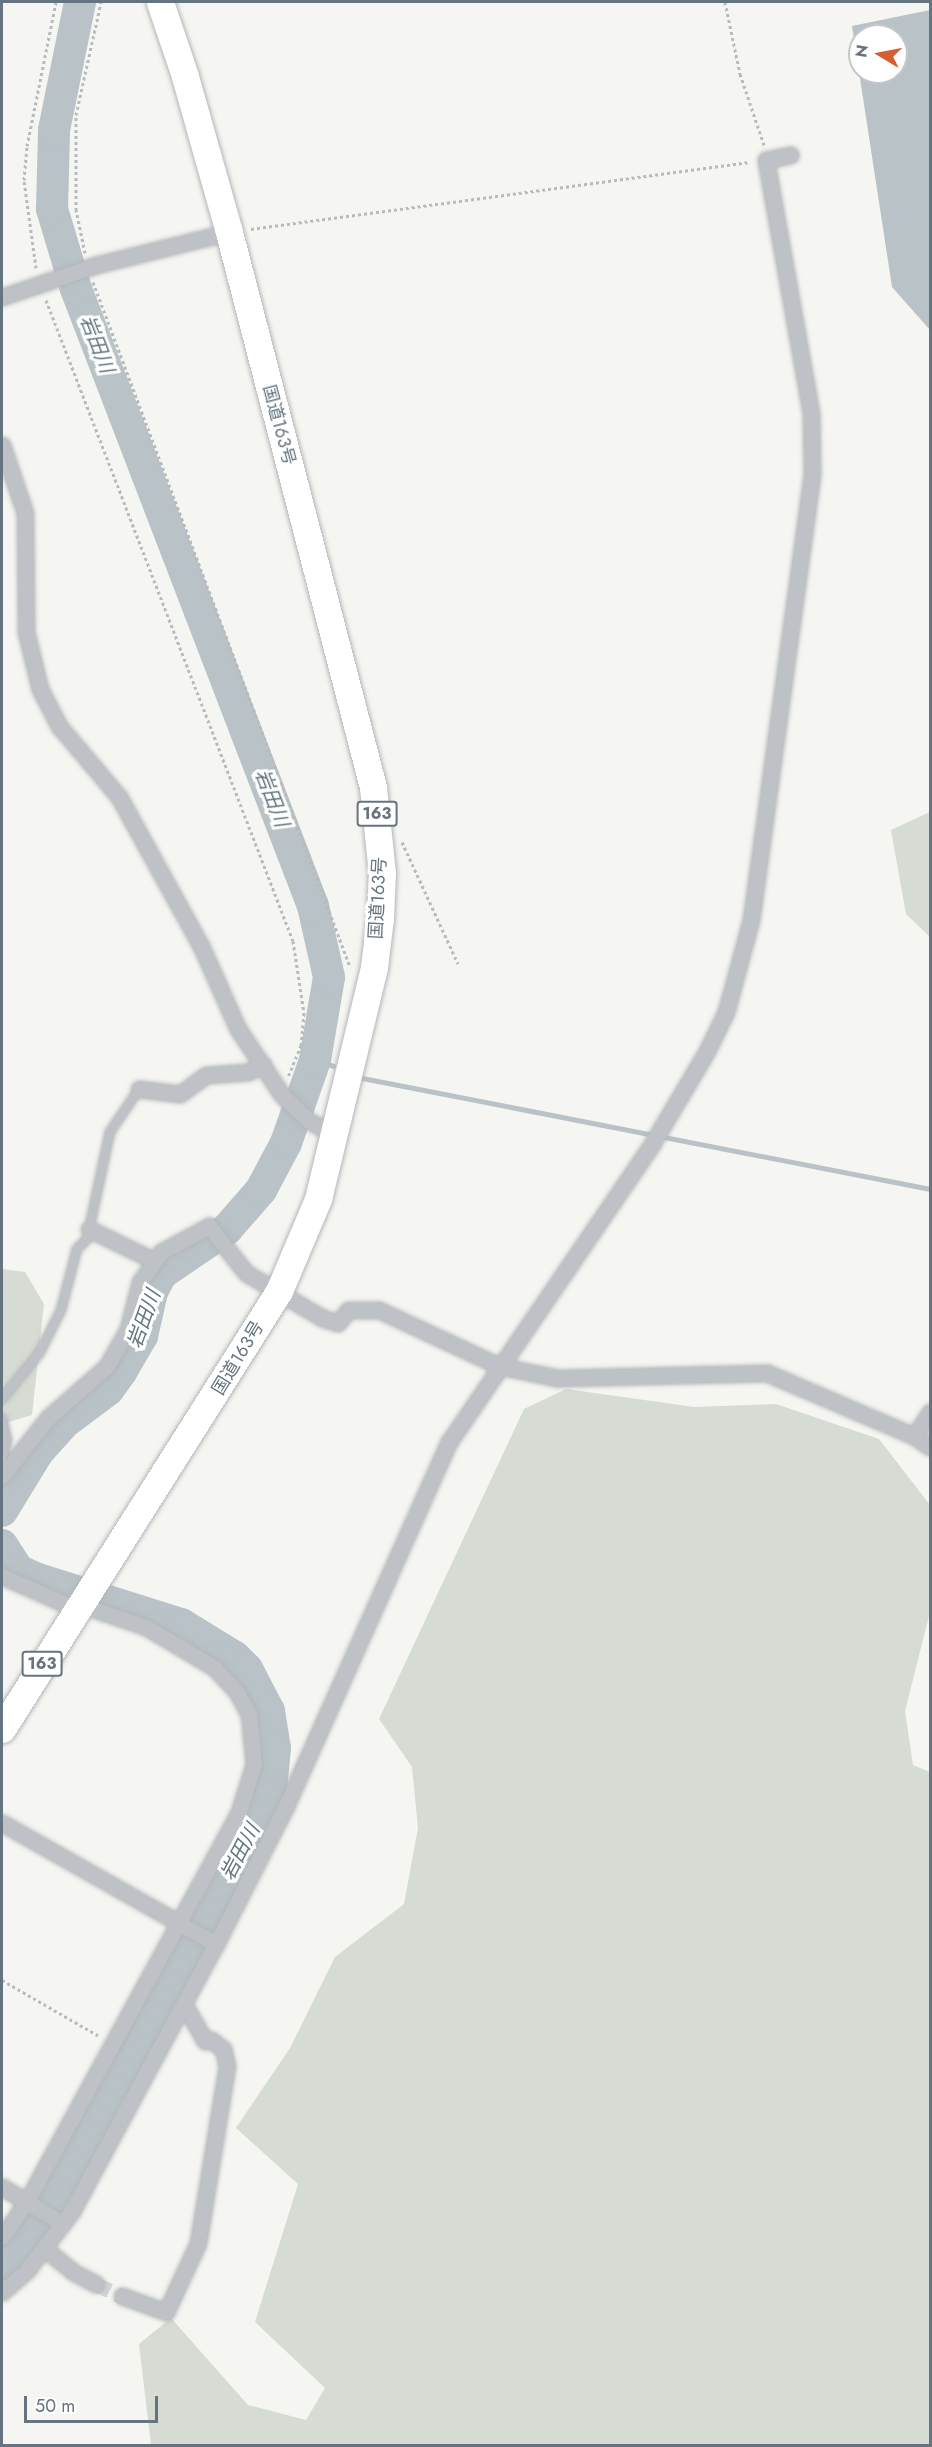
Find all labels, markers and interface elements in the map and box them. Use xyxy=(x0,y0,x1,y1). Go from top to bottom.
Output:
north arrow xyxy=(848,24,908,84)
text: N xyxy=(849,43,874,59)
water label: 岩田川 xyxy=(75,312,119,376)
street label: 国道163号 xyxy=(258,382,300,468)
water label: 岩田川 xyxy=(250,766,294,830)
road number: 163 xyxy=(356,801,398,827)
street label: 国道163号 xyxy=(365,856,391,940)
water label: 岩田川 xyxy=(122,1287,166,1351)
street label: 国道163号 xyxy=(208,1317,268,1399)
road number: 163 xyxy=(21,1651,63,1677)
water label: 岩田川 xyxy=(215,1820,265,1884)
scale bar xyxy=(27,2384,160,2422)
text: 50 m xyxy=(35,2393,75,2419)

